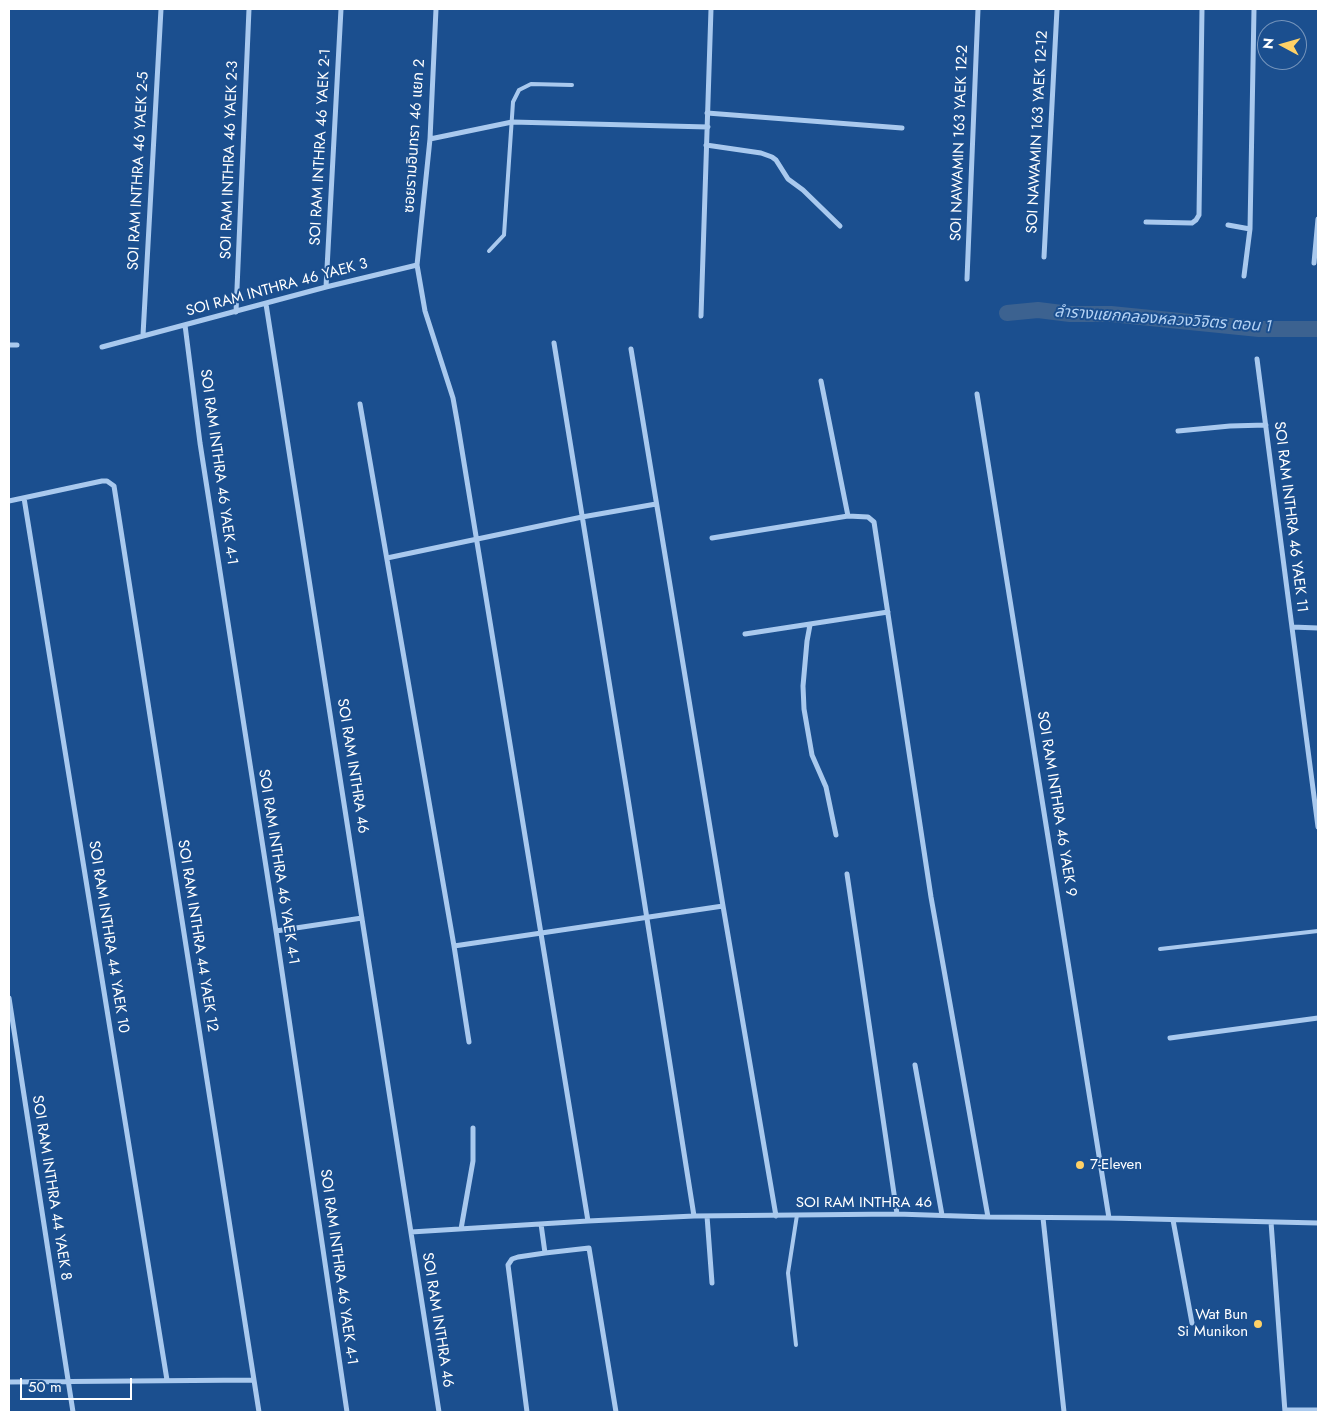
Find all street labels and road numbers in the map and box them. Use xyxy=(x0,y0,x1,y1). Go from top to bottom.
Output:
street label: SOI NAWAMIN 163 YAEK 12-12 xyxy=(1024,30,1052,234)
street label: SOI NAWAMIN 163 YAEK 12-2 xyxy=(948,44,972,242)
street label: SOI RAM INTHRA 46 YAEK 2-1 xyxy=(307,48,335,246)
street label: ซอยรามอินทรา 46 แยก 2 xyxy=(401,58,429,214)
street label: SOI RAM INTHRA 46 YAEK 2-3 xyxy=(218,60,242,260)
street label: SOI RAM INTHRA 46 YAEK 2-5 xyxy=(125,71,153,271)
street label: SOI RAM INTHRA 46 YAEK 3 xyxy=(184,255,370,321)
street label: SOI RAM INTHRA 46 YAEK 4-1 xyxy=(195,368,241,566)
street label: SOI RAM INTHRA 46 YAEK 11 xyxy=(1269,420,1311,614)
street label: SOI RAM INTHRA 46 xyxy=(332,697,372,835)
street label: SOI RAM INTHRA 46 YAEK 9 xyxy=(1032,710,1080,898)
street label: SOI RAM INTHRA 46 YAEK 4-1 xyxy=(254,768,302,966)
street label: SOI RAM INTHRA 44 YAEK 10 xyxy=(84,839,132,1035)
street label: SOI RAM INTHRA 44 YAEK 12 xyxy=(173,839,221,1033)
street label: SOI RAM INTHRA 44 YAEK 8 xyxy=(27,1094,75,1282)
street label: SOI RAM INTHRA 46 YAEK 4-1 xyxy=(315,1168,361,1366)
street label: SOI RAM INTHRA 46 xyxy=(796,1194,932,1212)
street label: SOI RAM INTHRA 46 xyxy=(417,1251,457,1389)

